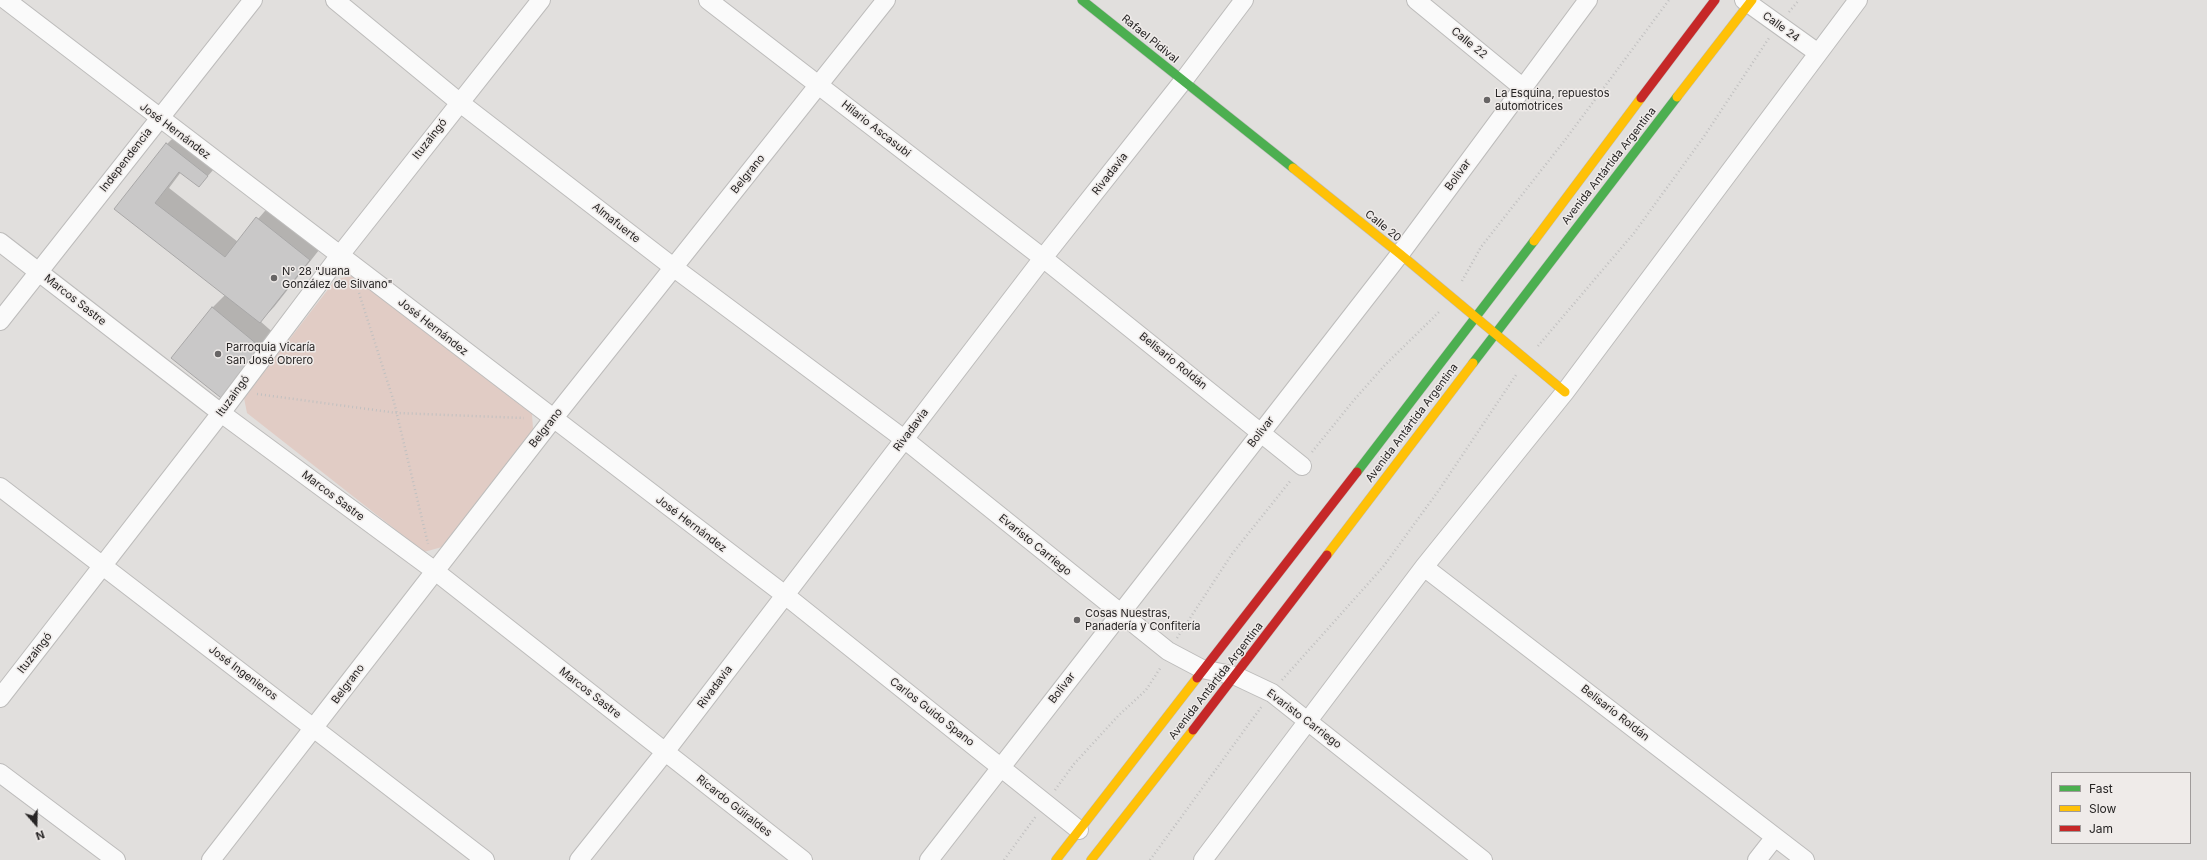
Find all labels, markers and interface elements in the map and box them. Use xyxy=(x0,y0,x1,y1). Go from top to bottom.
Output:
street label: Calle 24 xyxy=(1760,9,1802,45)
street label: Rafael Pidival xyxy=(1119,12,1181,66)
street label: Calle 22 xyxy=(1448,25,1490,61)
place label: La Esquina, repuestos automotrices xyxy=(1495,87,1609,113)
marker: La Esquina, repuestos automotrices xyxy=(1482,95,1492,105)
street label: Hilario Ascasubi xyxy=(839,98,913,160)
street label: José Hernández xyxy=(137,100,213,162)
street label: Avenida Antártida Argentina xyxy=(1559,105,1659,227)
street label: Ituzaingó xyxy=(410,116,450,162)
street label: Independencia xyxy=(97,126,155,194)
street label: Rivadavia xyxy=(1089,150,1131,198)
street label: Belgrano xyxy=(728,152,768,196)
street label: Bolivar xyxy=(1442,157,1474,193)
street label: Almafuerte xyxy=(589,200,643,246)
street label: Calle 20 xyxy=(1362,207,1404,245)
place label: N° 28 "Juana González de Silvano" xyxy=(282,265,393,291)
street label: Marcos Sastre xyxy=(41,272,109,328)
marker: N° 28 "Juana González de Silvano" xyxy=(269,273,279,283)
street label: José Hernández xyxy=(395,296,471,358)
street label: Belisario Roldán xyxy=(1137,330,1209,392)
place label: Parroquia Vicaría San José Obrero xyxy=(226,341,315,367)
marker: Parroquia Vicaría San José Obrero xyxy=(213,349,223,359)
street label: Avenida Antártida Argentina xyxy=(1363,361,1461,485)
street label: Ituzaingó xyxy=(214,373,252,419)
street label: Belgrano xyxy=(527,406,565,450)
street label: Rivadavia xyxy=(891,406,931,454)
street label: Bolivar xyxy=(1245,414,1277,450)
street label: Marcos Sastre xyxy=(299,468,367,524)
street label: José Hernández xyxy=(653,493,729,555)
street label: Evaristo Carriego xyxy=(996,512,1074,578)
place label: Cosas Nuestras, Panadería y Confitería xyxy=(1085,607,1200,633)
marker: Cosas Nuestras, Panadería y Confitería xyxy=(1072,615,1082,625)
street label: Avenida Antártida Argentina xyxy=(1166,620,1266,742)
street label: Ituzaingó xyxy=(15,630,55,676)
street label: José Ingenieros xyxy=(206,643,280,703)
street label: Belgrano xyxy=(329,661,367,707)
street label: Rivadavia xyxy=(695,663,735,711)
street label: Marcos Sastre xyxy=(556,665,624,721)
street label: Bolivar xyxy=(1046,670,1078,706)
street label: Carlos Guido Spano xyxy=(887,675,977,749)
street label: Belisario Roldán xyxy=(1578,682,1652,744)
street label: Evaristo Carriego xyxy=(1264,687,1344,751)
street label: Ricardo Güiraldes xyxy=(694,772,774,840)
legend xyxy=(2051,772,2191,844)
text: Fast xyxy=(2089,781,2113,796)
text: Slow xyxy=(2089,801,2116,816)
north arrow xyxy=(16,804,56,844)
text: Jam xyxy=(2089,821,2113,836)
text: N xyxy=(34,827,46,843)

